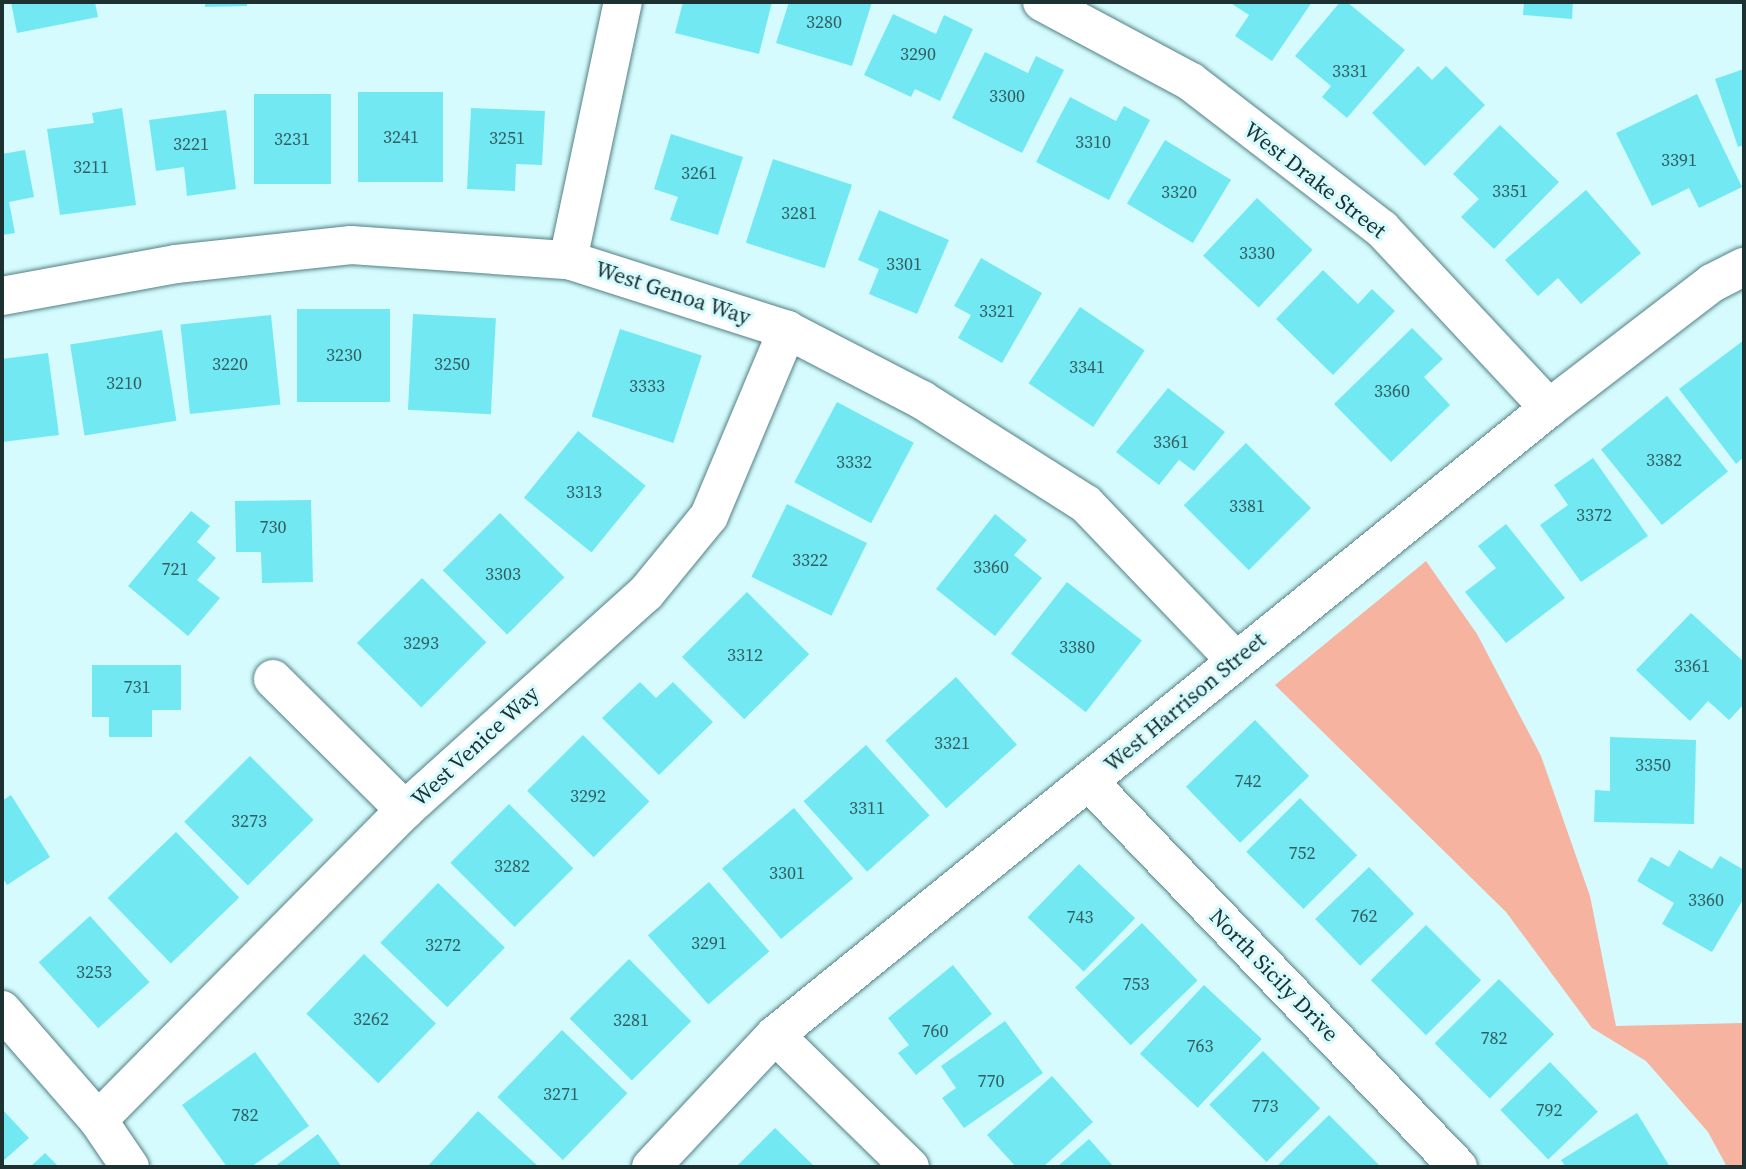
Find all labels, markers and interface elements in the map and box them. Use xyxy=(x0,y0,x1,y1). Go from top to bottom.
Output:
house number: 3280 xyxy=(806,11,842,33)
house number: 3290 xyxy=(900,43,936,65)
house number: 3331 xyxy=(1332,60,1368,82)
house number: 3300 xyxy=(989,85,1025,107)
street label: West Drake Street xyxy=(1239,116,1391,244)
house number: 3241 xyxy=(383,126,419,148)
house number: 3251 xyxy=(489,127,525,149)
house number: 3231 xyxy=(274,128,310,150)
house number: 3310 xyxy=(1075,131,1111,153)
house number: 3221 xyxy=(173,133,209,155)
house number: 3391 xyxy=(1661,149,1697,171)
house number: 3211 xyxy=(73,156,109,178)
house number: 3261 xyxy=(681,162,717,184)
house number: 3351 xyxy=(1492,180,1528,202)
house number: 3320 xyxy=(1161,181,1197,203)
house number: 3281 xyxy=(781,202,817,224)
house number: 3330 xyxy=(1239,242,1275,264)
house number: 3301 xyxy=(886,253,922,275)
street label: West Genoa Way xyxy=(592,255,754,331)
house number: 3321 xyxy=(979,300,1015,322)
house number: 3230 xyxy=(326,344,362,366)
house number: 3220 xyxy=(212,353,248,375)
house number: 3250 xyxy=(434,353,470,375)
house number: 3341 xyxy=(1069,356,1105,378)
house number: 3210 xyxy=(106,372,142,394)
house number: 3333 xyxy=(629,375,665,397)
house number: 3360 xyxy=(1374,380,1410,402)
house number: 3361 xyxy=(1153,431,1189,453)
house number: 3382 xyxy=(1646,449,1682,471)
house number: 3332 xyxy=(836,451,872,473)
house number: 3313 xyxy=(566,481,602,503)
house number: 3381 xyxy=(1229,495,1265,517)
house number: 3372 xyxy=(1576,504,1612,526)
house number: 730 xyxy=(260,516,286,538)
house number: 3322 xyxy=(792,549,828,571)
house number: 3360 xyxy=(973,556,1009,578)
house number: 721 xyxy=(162,558,188,580)
house number: 3303 xyxy=(485,563,521,585)
street label: West Harrison Street xyxy=(1099,627,1271,777)
house number: 3293 xyxy=(403,632,439,654)
house number: 3380 xyxy=(1059,636,1095,658)
house number: 3312 xyxy=(727,644,763,666)
house number: 3361 xyxy=(1674,655,1710,677)
house number: 731 xyxy=(124,676,150,698)
street label: West Venice Way xyxy=(405,680,545,812)
house number: 3321 xyxy=(934,732,970,754)
house number: 3350 xyxy=(1635,754,1671,776)
house number: 742 xyxy=(1235,770,1261,792)
house number: 3292 xyxy=(570,785,606,807)
house number: 3311 xyxy=(849,797,885,819)
house number: 3273 xyxy=(231,810,267,832)
house number: 752 xyxy=(1289,842,1315,864)
house number: 3282 xyxy=(494,855,530,877)
house number: 3301 xyxy=(769,862,805,884)
house number: 3360 xyxy=(1688,889,1724,911)
street label: North Sicily Drive xyxy=(1204,903,1344,1047)
house number: 762 xyxy=(1351,905,1377,927)
house number: 743 xyxy=(1067,906,1093,928)
house number: 3291 xyxy=(691,932,727,954)
house number: 3272 xyxy=(425,934,461,956)
house number: 3253 xyxy=(76,961,112,983)
house number: 753 xyxy=(1123,973,1149,995)
house number: 3262 xyxy=(353,1008,389,1030)
house number: 3281 xyxy=(613,1009,649,1031)
house number: 760 xyxy=(922,1020,948,1042)
house number: 782 xyxy=(1481,1027,1507,1049)
house number: 763 xyxy=(1187,1035,1213,1057)
house number: 770 xyxy=(978,1070,1004,1092)
house number: 3271 xyxy=(543,1083,579,1105)
house number: 773 xyxy=(1252,1095,1278,1117)
house number: 792 xyxy=(1536,1099,1562,1121)
house number: 782 xyxy=(232,1104,258,1126)

